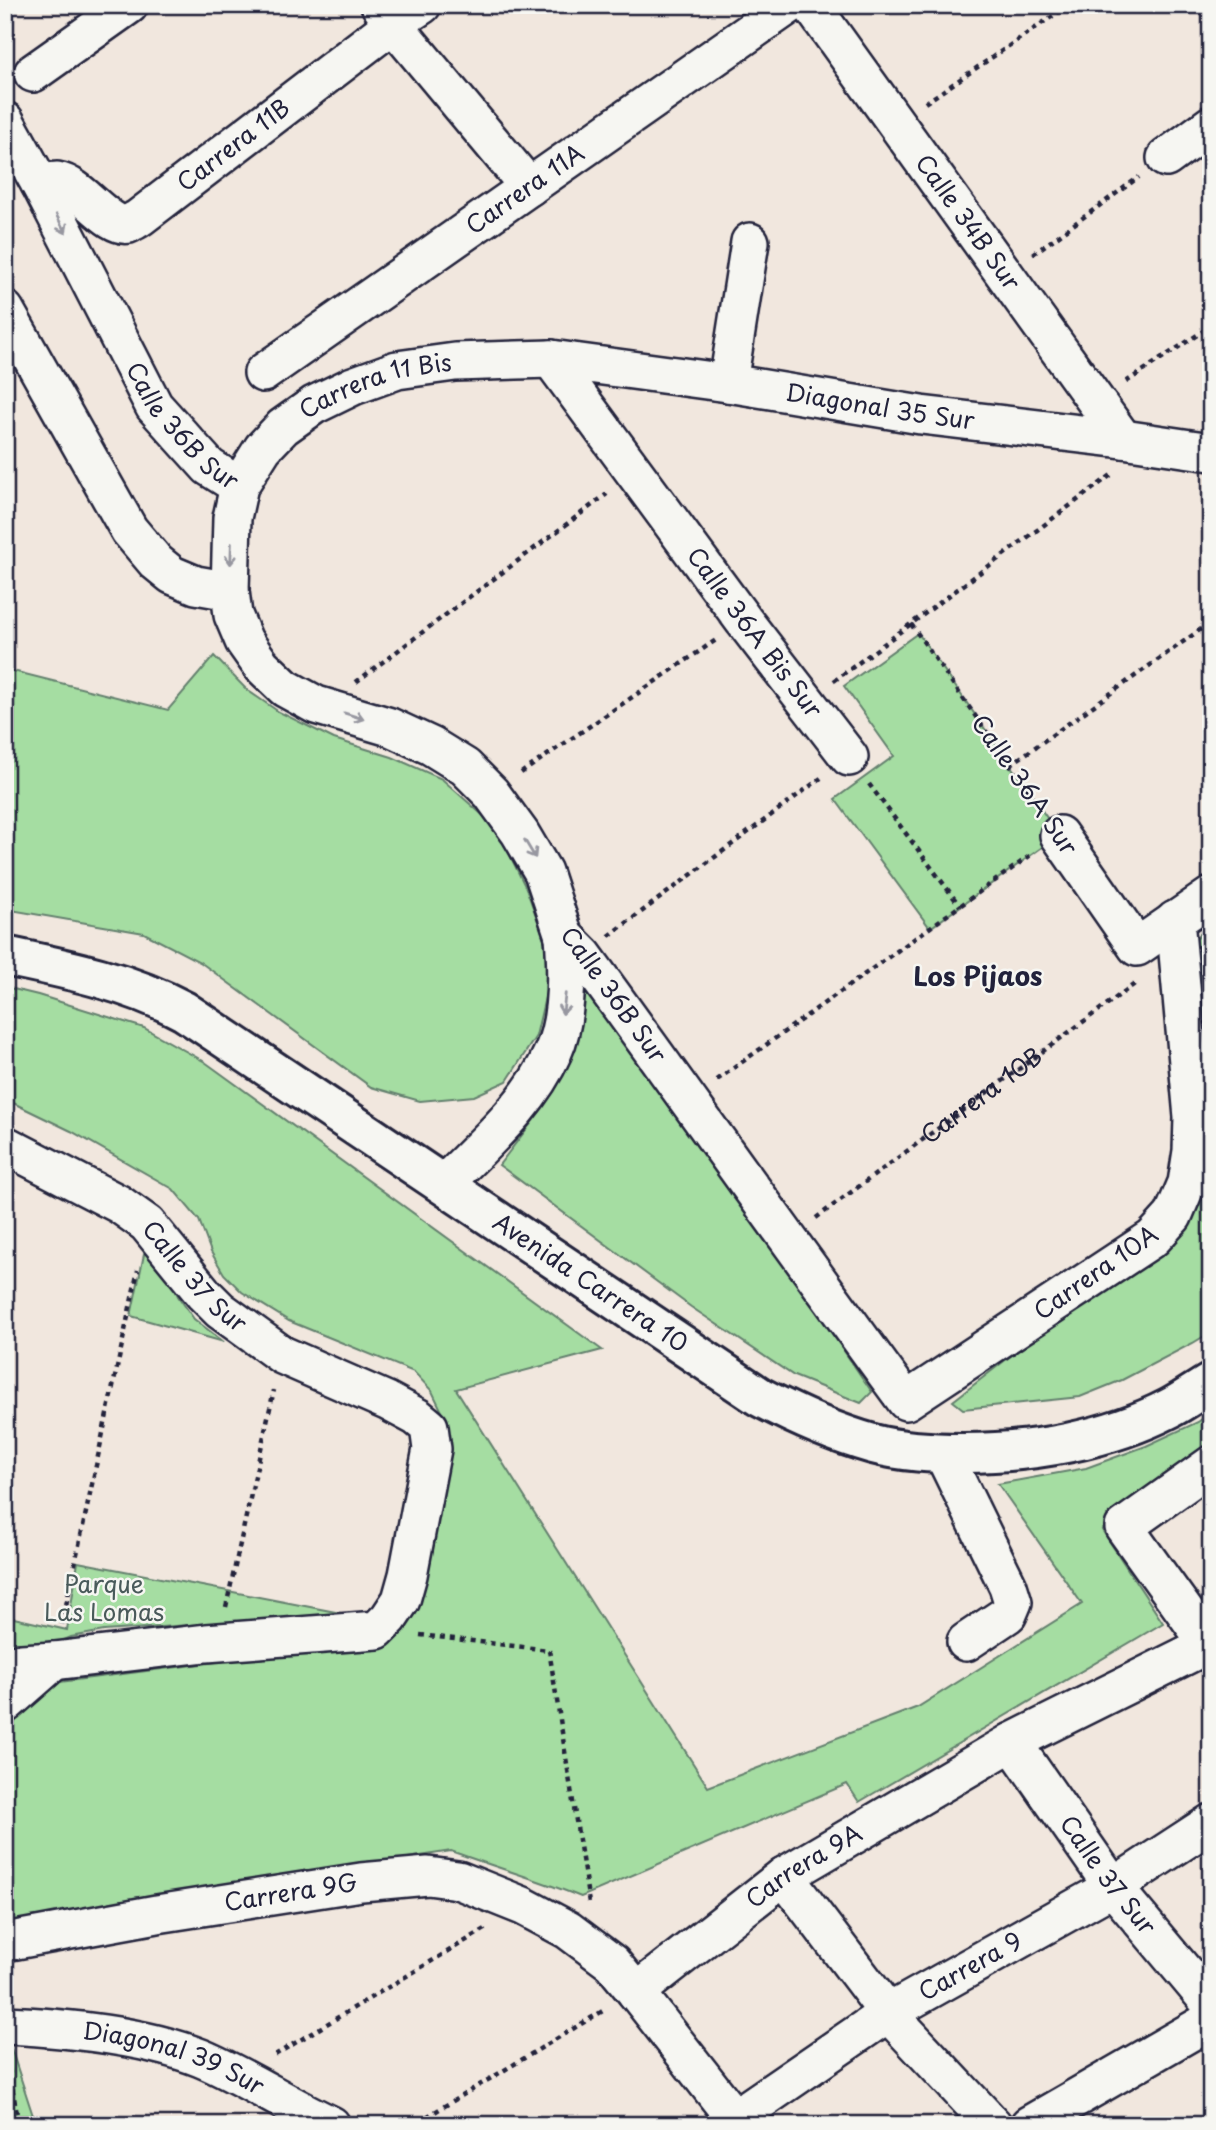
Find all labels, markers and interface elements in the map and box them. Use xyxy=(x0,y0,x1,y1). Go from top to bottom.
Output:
street label: Carrera 11B xyxy=(168,89,297,199)
street label: Carrera 11A xyxy=(457,134,591,242)
street label: Calle 34B Sur xyxy=(908,146,1031,298)
one-way arrow xyxy=(55,213,69,234)
street label: Carrera 11 Bis xyxy=(291,343,454,426)
street label: Calle 36B Sur xyxy=(118,355,247,498)
street label: Diagonal 35 Sur xyxy=(783,373,977,437)
street label: Calle 36A Bis Sur xyxy=(679,539,833,725)
one-way arrow xyxy=(224,542,238,565)
street label: Calle 36A Sur xyxy=(964,706,1088,862)
one-way arrow xyxy=(343,710,365,723)
one-way arrow xyxy=(523,839,537,859)
street label: Calle 36B Sur xyxy=(553,918,677,1070)
district label: Los Pijaos xyxy=(914,956,1043,995)
one-way arrow xyxy=(557,992,570,1014)
street label: Carrera 10B xyxy=(912,1038,1049,1151)
street label: Avenida Carrera 10 xyxy=(487,1203,696,1360)
street label: Calle 37 Sur xyxy=(135,1212,256,1341)
street label: Carrera 10A xyxy=(1025,1215,1164,1328)
park label: Parque Las Lomas xyxy=(44,1565,164,1629)
street label: Calle 37 Sur xyxy=(1052,1807,1166,1942)
street label: Carrera 9A xyxy=(737,1814,868,1916)
street label: Carrera 9G xyxy=(221,1863,360,1919)
street label: Carrera 9 xyxy=(911,1922,1028,2009)
street label: Diagonal 39 Sur xyxy=(81,2011,272,2103)

